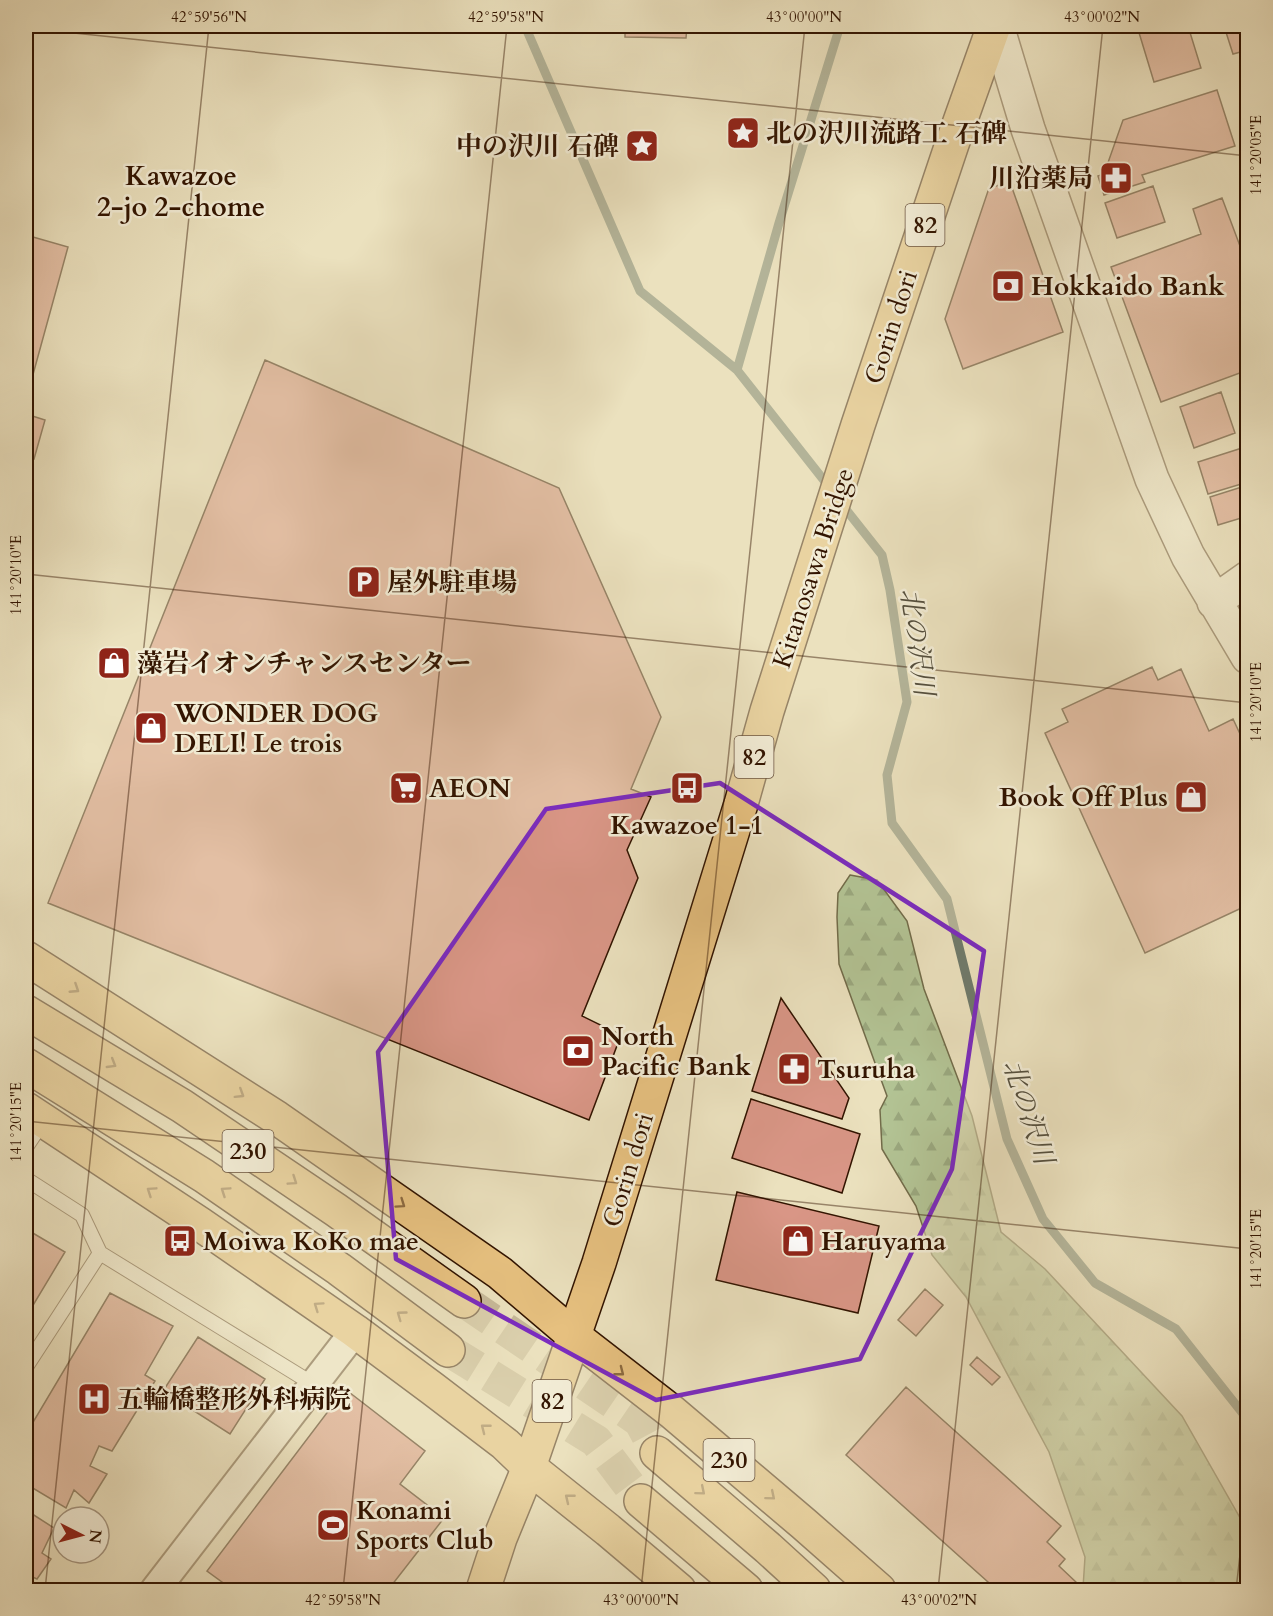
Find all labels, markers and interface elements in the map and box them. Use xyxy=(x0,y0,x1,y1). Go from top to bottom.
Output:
text: 42°59'56"N xyxy=(171,7,247,27)
text: 42°59'58"N xyxy=(468,7,544,27)
text: 43°00'00"N xyxy=(766,7,842,27)
text: 43°00'02"N xyxy=(1064,7,1140,27)
place icon: 北の沢川流路工 石碑 xyxy=(725,115,761,151)
text: 141°20'05"E xyxy=(1246,115,1266,195)
place label: 北の沢川流路工 石碑 xyxy=(766,116,1007,151)
place icon: 中の沢川 石碑 xyxy=(624,128,660,164)
place label: 中の沢川 石碑 xyxy=(456,129,619,164)
district label: Kawazoe 2-jo 2-chome xyxy=(97,158,265,226)
pharmacy icon: 川沿薬局 xyxy=(1098,160,1134,196)
place label: 川沿薬局 xyxy=(989,161,1093,196)
road number: 82 xyxy=(906,204,944,246)
street label: Gorin dori xyxy=(856,266,926,388)
bank icon: Hokkaido Bank xyxy=(990,268,1026,304)
place label: Hokkaido Bank xyxy=(1031,269,1225,304)
street label: Kitanosawa Bridge xyxy=(764,463,862,673)
text: 141°20'10"E xyxy=(6,535,26,615)
parking icon: 屋外駐車場 xyxy=(346,564,382,600)
place label: 屋外駐車場 xyxy=(387,565,517,600)
water label: 北の沢川 xyxy=(891,586,943,701)
shop icon: 藻岩イオンチャンスセンター xyxy=(96,645,132,681)
place label: 藻岩イオンチャンスセンター xyxy=(137,646,472,681)
text: 141°20'10"E xyxy=(1246,662,1266,742)
place label: WONDER DOG DELI! Le trois xyxy=(173,696,378,761)
shop icon: WONDER DOG DELI! Le trois xyxy=(133,710,169,746)
road number: 82 xyxy=(734,736,774,778)
supermarket icon: AEON xyxy=(388,770,424,806)
bus stop icon: Kawazoe 1-1 xyxy=(669,770,705,806)
place label: AEON xyxy=(429,771,511,806)
shop icon: Book Off Plus xyxy=(1173,779,1209,815)
place label: Book Off Plus xyxy=(999,780,1168,815)
place label: Kawazoe 1-1 xyxy=(610,808,764,843)
one-way arrow xyxy=(69,982,79,994)
place label: North Pacific Bank xyxy=(601,1019,752,1084)
bank icon: North Pacific Bank xyxy=(560,1033,596,1069)
pharmacy icon: Tsuruha xyxy=(776,1051,812,1087)
place label: Tsuruha xyxy=(817,1052,916,1087)
water label: 北の沢川 xyxy=(994,1055,1063,1172)
one-way arrow xyxy=(106,1057,116,1068)
text: 141°20'15"E xyxy=(6,1082,26,1162)
one-way arrow xyxy=(234,1086,244,1098)
street label: Gorin dori xyxy=(594,1109,662,1231)
road number: 230 xyxy=(222,1130,274,1172)
one-way arrow xyxy=(286,1174,297,1185)
one-way arrow xyxy=(147,1187,157,1199)
one-way arrow xyxy=(220,1187,231,1198)
one-way arrow xyxy=(394,1197,405,1208)
text: 141°20'15"E xyxy=(1246,1209,1266,1289)
bus stop icon: Moiwa KoKo mae xyxy=(162,1223,198,1259)
shop icon: Haruyama xyxy=(780,1223,816,1259)
place label: Moiwa KoKo mae xyxy=(203,1224,419,1259)
place label: Haruyama xyxy=(821,1224,946,1259)
one-way arrow xyxy=(313,1302,324,1313)
one-way arrow xyxy=(397,1311,408,1322)
one-way arrow xyxy=(614,1364,625,1375)
road number: 82 xyxy=(532,1380,572,1422)
hospital icon: 五輪橋整形外科病院 xyxy=(76,1381,112,1417)
place label: 五輪橋整形外科病院 xyxy=(117,1382,351,1417)
one-way arrow xyxy=(481,1425,492,1436)
road number: 230 xyxy=(704,1439,754,1481)
one-way arrow xyxy=(694,1484,705,1495)
one-way arrow xyxy=(764,1488,775,1499)
place label: Konami Sports Club xyxy=(356,1493,494,1558)
one-way arrow xyxy=(564,1495,575,1506)
north arrow xyxy=(51,1505,111,1565)
sports icon: Konami Sports Club xyxy=(315,1507,351,1543)
text: N xyxy=(83,1528,107,1545)
text: 42°59'58"N xyxy=(305,1590,381,1610)
text: 43°00'00"N xyxy=(603,1590,679,1610)
text: 43°00'02"N xyxy=(901,1590,977,1610)

